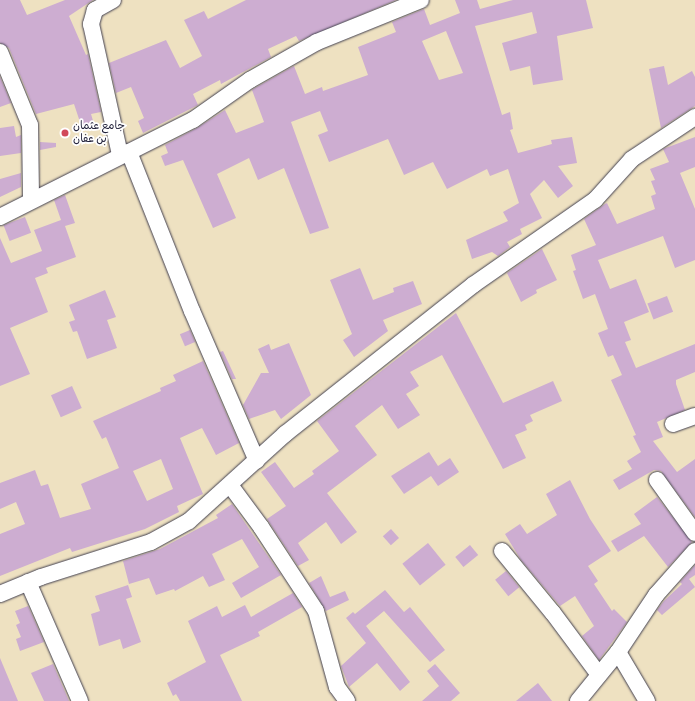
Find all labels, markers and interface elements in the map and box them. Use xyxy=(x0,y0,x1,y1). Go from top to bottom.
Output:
place label: جامع عثمان بن عفان xyxy=(73,120,125,146)
marker: جامع عثمان بن عفان xyxy=(60,128,70,138)

